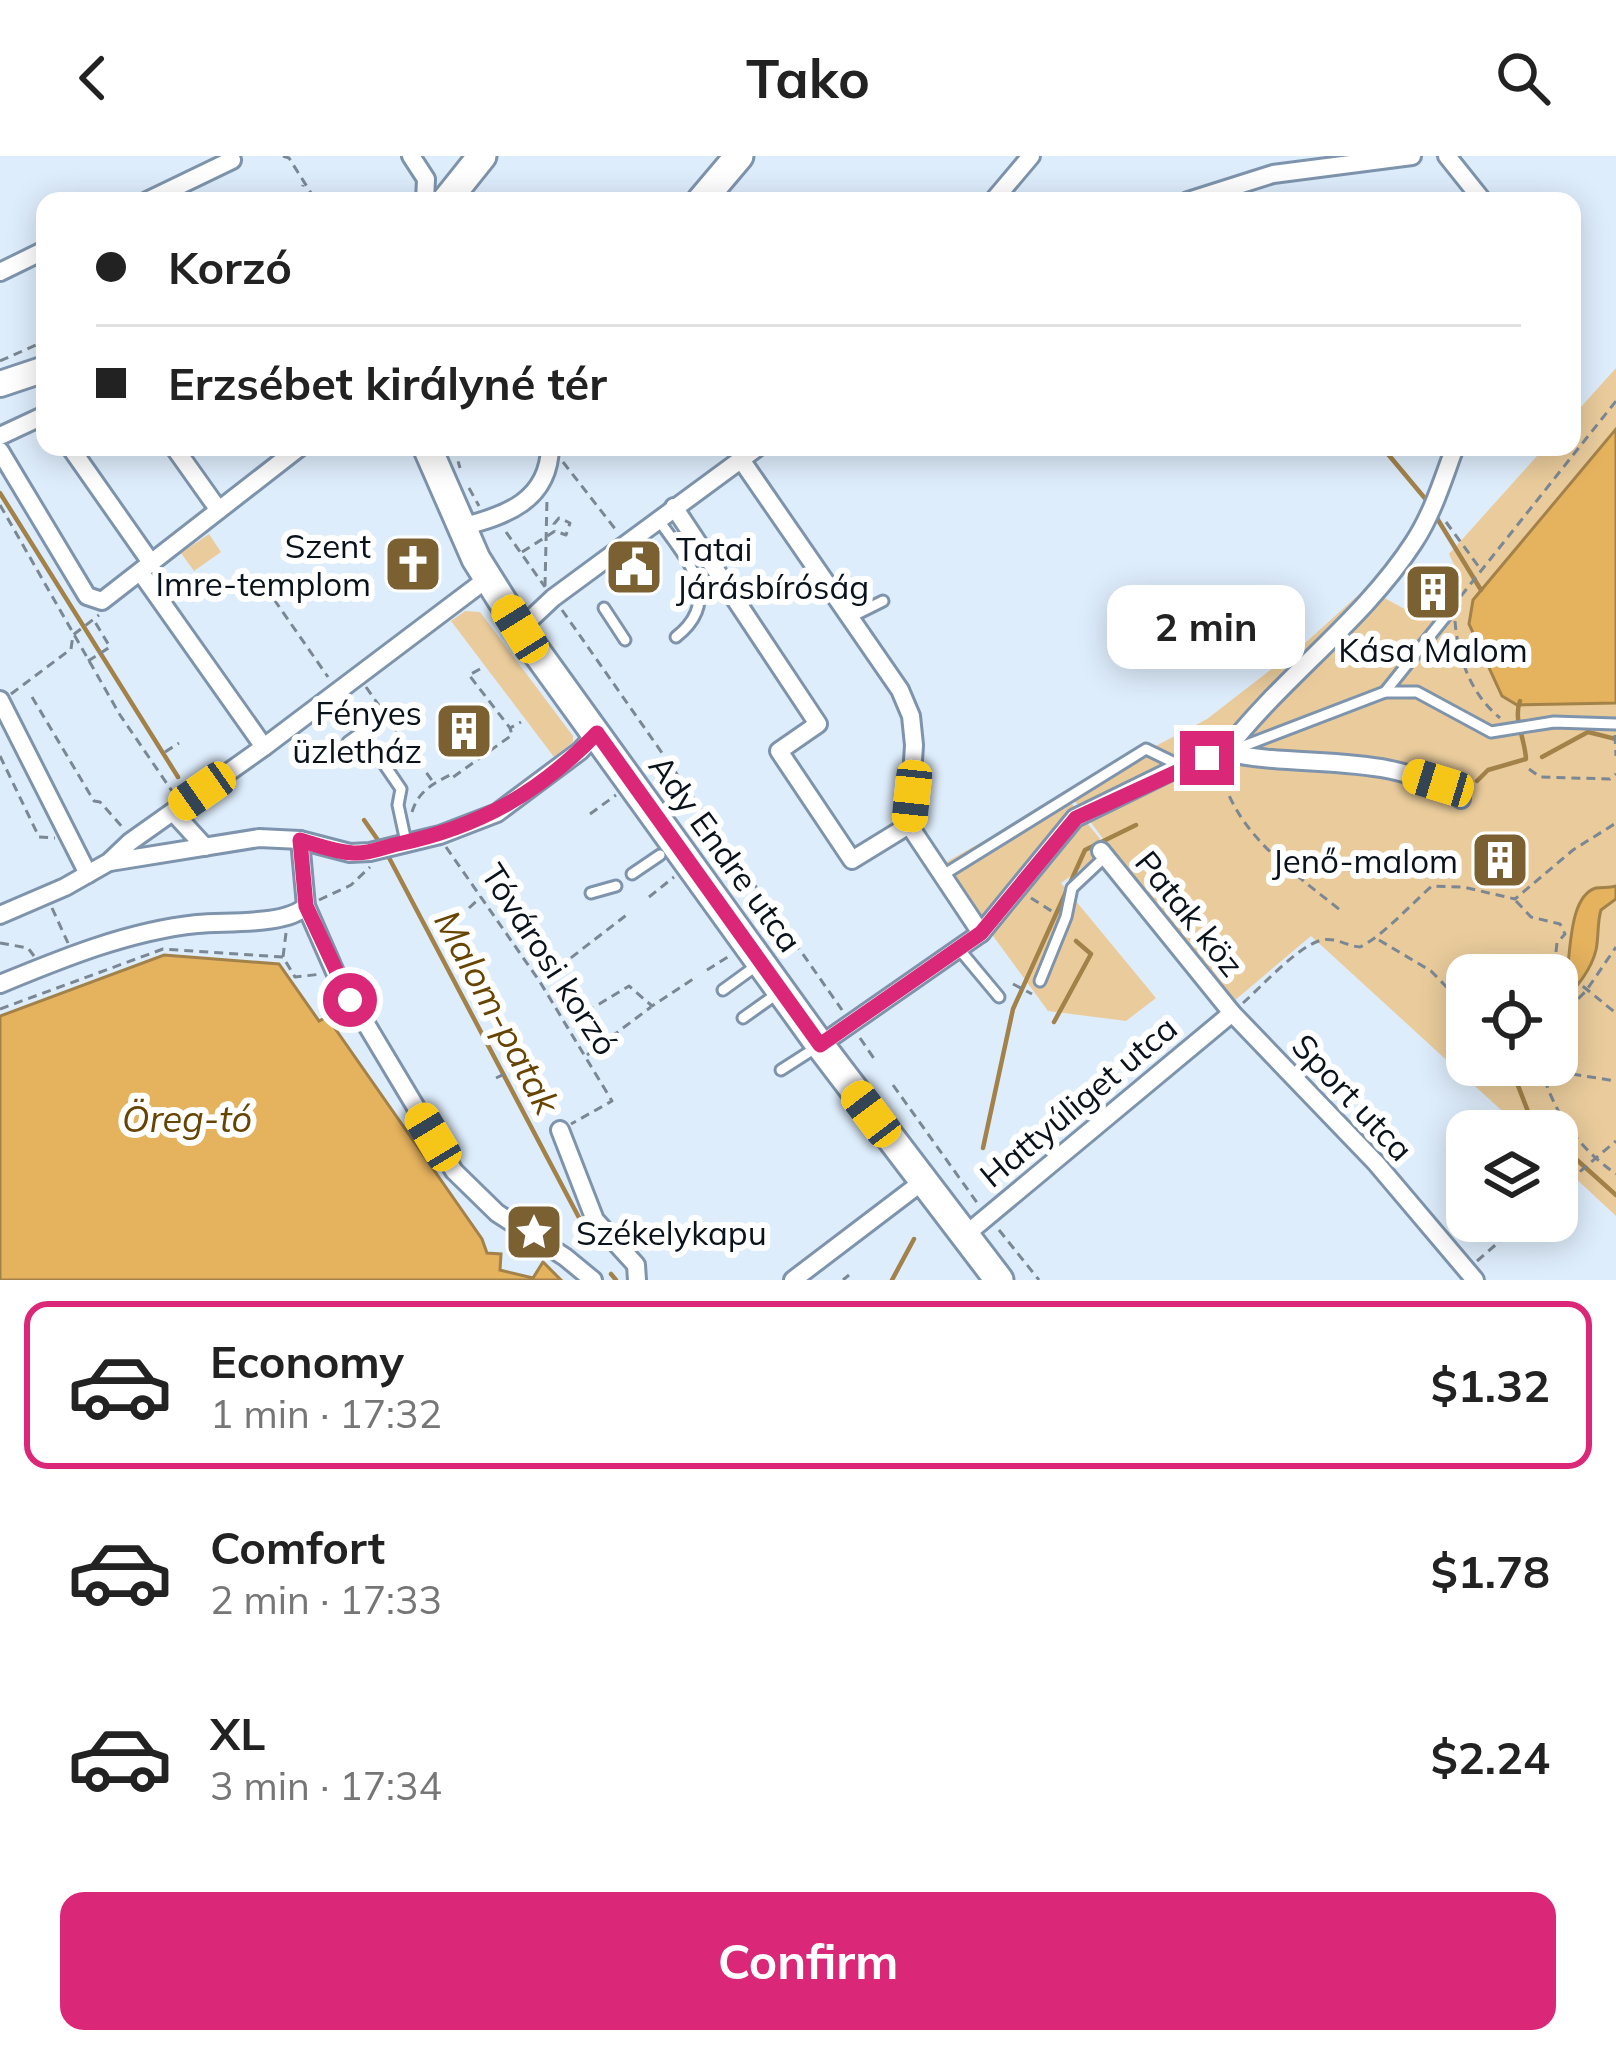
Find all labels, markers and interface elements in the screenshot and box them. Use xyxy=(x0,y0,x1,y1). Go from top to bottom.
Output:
text: Tako xyxy=(746,44,870,112)
icon: back xyxy=(60,45,126,111)
icon: search xyxy=(1490,45,1556,111)
text: Korzó xyxy=(168,239,292,295)
text: Erzsébet királyné tér xyxy=(168,355,607,411)
place label: Szent Imre-templom xyxy=(155,525,371,604)
place label: Tatai Járásbíróság xyxy=(676,528,869,607)
church icon: Szent Imre-templom xyxy=(382,533,444,595)
public building icon: Tatai Járásbíróság xyxy=(603,536,665,598)
building icon: Kása Malom xyxy=(1402,561,1464,623)
callout: 2 min xyxy=(1108,584,1306,668)
car xyxy=(486,589,554,669)
text: 2 min xyxy=(1155,602,1257,651)
place label: Kása Malom xyxy=(1338,629,1528,670)
place label: Fényes üzletház xyxy=(292,692,422,771)
building icon: Fényes üzletház xyxy=(433,700,495,762)
route end xyxy=(1180,731,1234,785)
street label: Ady Endre utca xyxy=(641,747,811,959)
car xyxy=(1398,755,1478,811)
car xyxy=(162,756,242,826)
car xyxy=(890,758,934,834)
building icon: Jenő-malom xyxy=(1469,829,1531,891)
place label: Jenő-malom xyxy=(1272,840,1458,881)
street label: Patak köz xyxy=(1127,842,1253,984)
street label: Tóvárosi korzó xyxy=(473,856,627,1062)
water label: Malom-patak xyxy=(425,902,571,1123)
map controls xyxy=(1446,954,1578,1242)
button: locate xyxy=(1446,954,1578,1086)
route start xyxy=(323,973,377,1027)
street label: Hattyúliget utca xyxy=(971,1007,1185,1195)
street label: Sport utca xyxy=(1284,1025,1422,1169)
car xyxy=(835,1074,907,1154)
water label: Öreg-tó xyxy=(122,1096,252,1141)
car xyxy=(399,1097,467,1177)
button: layers xyxy=(1446,1110,1578,1242)
place icon: Székelykapu xyxy=(503,1201,565,1263)
place label: Székelykapu xyxy=(576,1212,767,1253)
icon: car xyxy=(66,1331,174,1439)
text: Economy xyxy=(210,1333,404,1389)
text: $1.32 xyxy=(1431,1357,1550,1413)
text: 1 min · 17:32 xyxy=(210,1389,442,1438)
icon: car xyxy=(66,1517,174,1625)
text: Comfort xyxy=(210,1519,385,1575)
text: $1.78 xyxy=(1431,1543,1550,1599)
text: 2 min · 17:33 xyxy=(210,1575,442,1624)
icon: car xyxy=(66,1703,174,1811)
text: XL xyxy=(210,1705,265,1761)
text: $2.24 xyxy=(1431,1729,1550,1785)
text: 3 min · 17:34 xyxy=(210,1761,442,1810)
button: Confirm xyxy=(60,1892,1556,2030)

